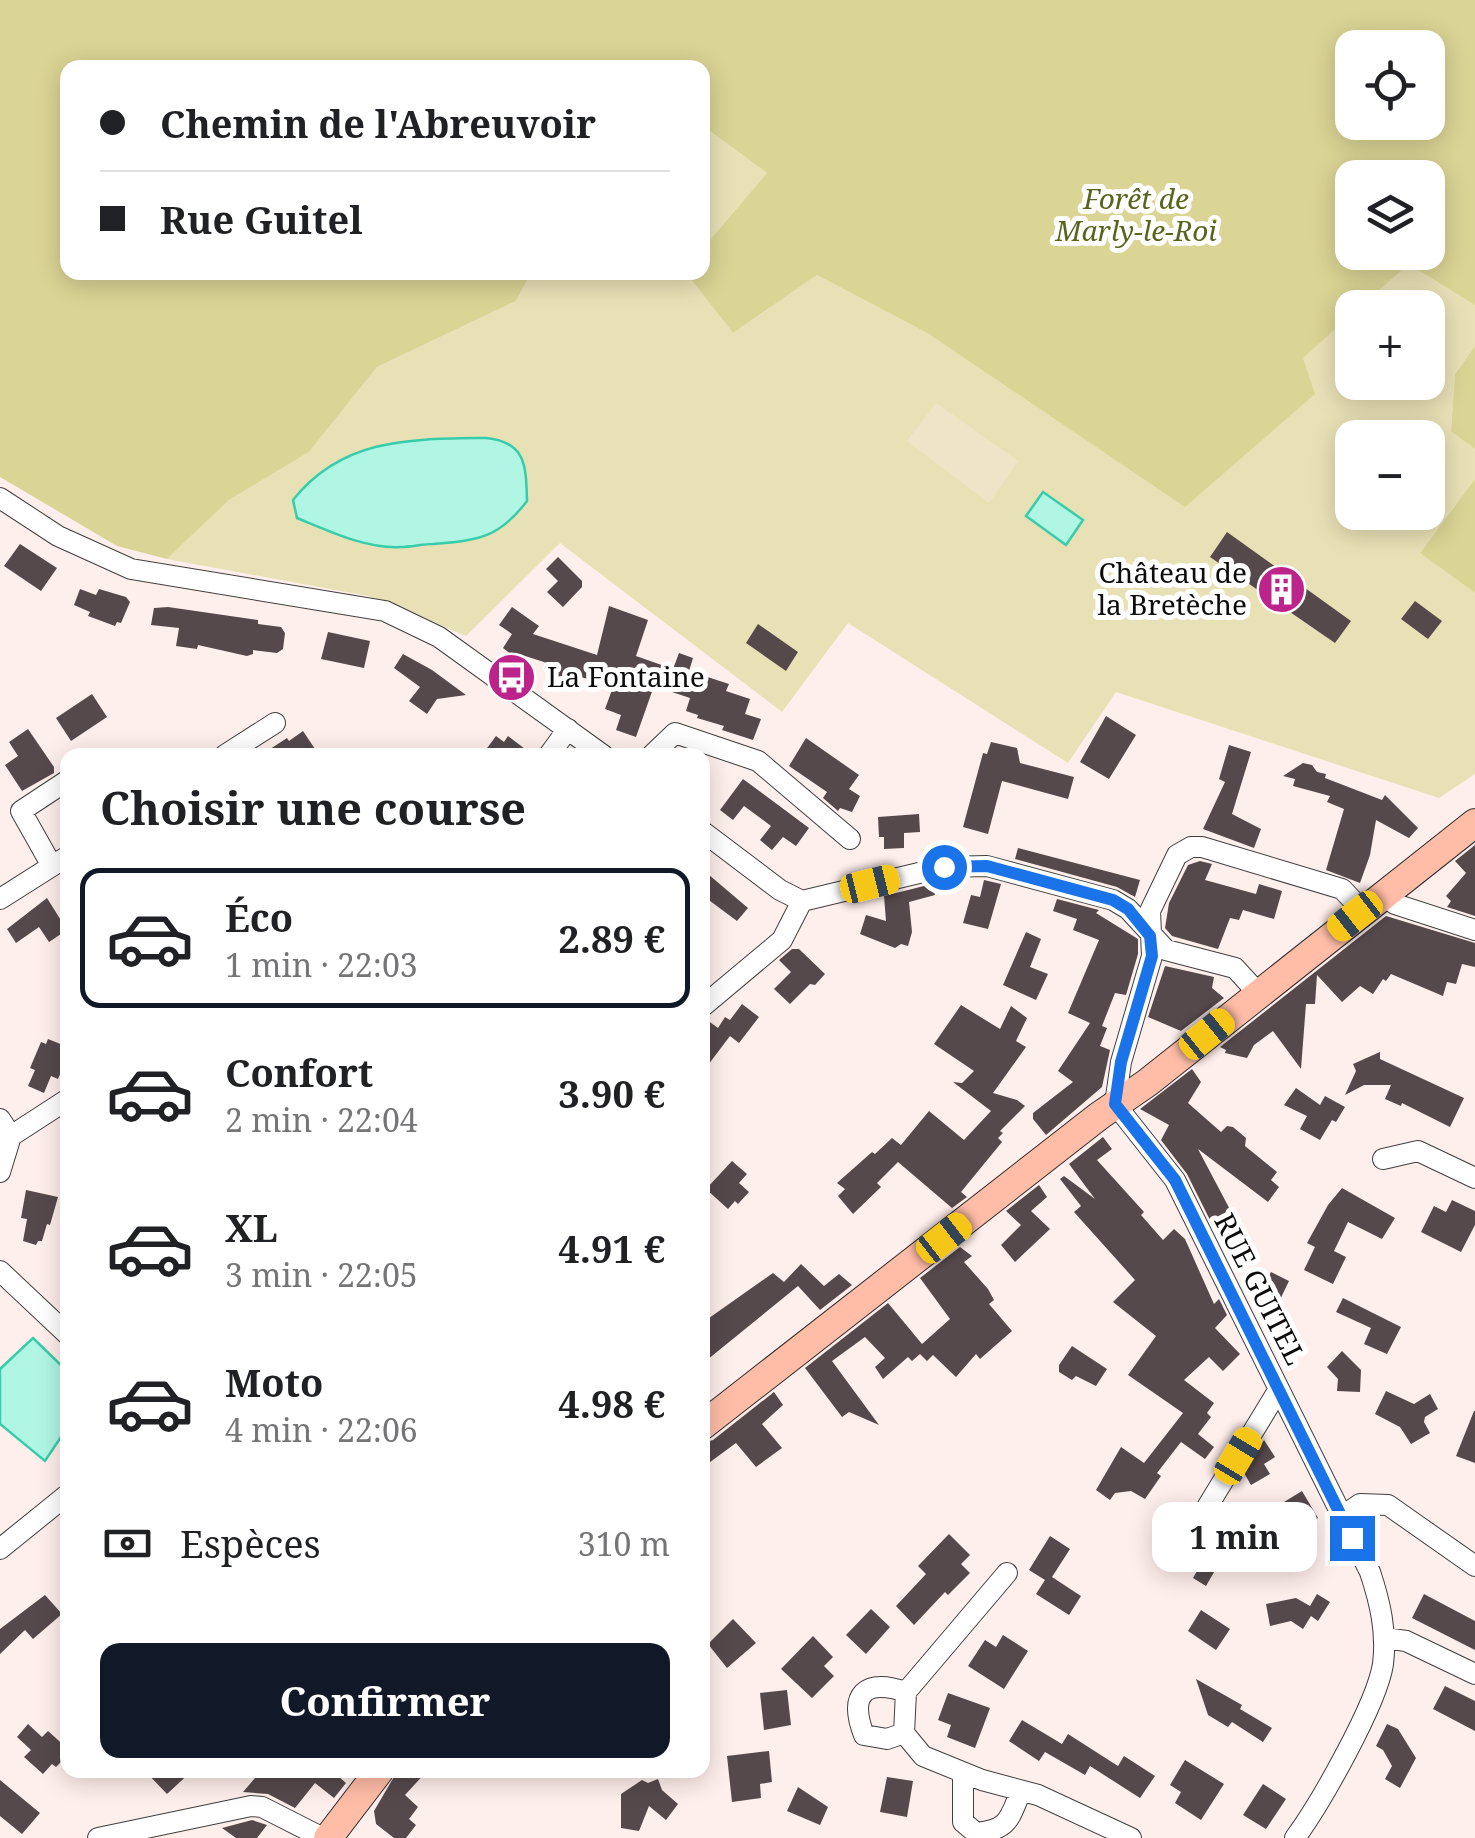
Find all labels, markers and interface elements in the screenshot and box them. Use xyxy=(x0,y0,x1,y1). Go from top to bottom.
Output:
map controls xyxy=(1335,30,1445,530)
button: locate xyxy=(1335,30,1445,140)
text: Chemin de l'Abreuvoir xyxy=(160,97,596,149)
button: layers xyxy=(1335,160,1445,270)
park label: Forêt de Marly-le-Roi xyxy=(1054,179,1217,249)
text: Rue Guitel xyxy=(160,193,363,245)
button: + xyxy=(1335,290,1445,400)
button: − xyxy=(1335,420,1445,530)
place label: Château de la Bretèche xyxy=(1097,553,1247,623)
building icon: Château de la Bretèche xyxy=(1256,563,1308,615)
bus stop icon: La Fontaine xyxy=(486,651,538,703)
place label: La Fontaine xyxy=(547,657,705,695)
text: Choisir une course xyxy=(100,777,526,838)
route start xyxy=(922,845,967,890)
car xyxy=(837,862,903,906)
car xyxy=(1322,886,1388,946)
text: Éco xyxy=(225,891,293,943)
icon: car xyxy=(105,893,195,983)
text: 2.89 € xyxy=(558,912,665,964)
text: 1 min · 22:03 xyxy=(225,943,418,986)
car xyxy=(1174,1003,1240,1065)
text: Confort xyxy=(225,1046,373,1098)
icon: car xyxy=(105,1048,195,1138)
text: 3.90 € xyxy=(558,1067,665,1119)
text: 2 min · 22:04 xyxy=(225,1098,418,1141)
text: XL xyxy=(225,1201,278,1253)
icon: car xyxy=(105,1203,195,1293)
street label: RUE GUITEL xyxy=(1206,1206,1315,1371)
car xyxy=(911,1208,977,1268)
text: 4.91 € xyxy=(558,1222,665,1274)
text: 3 min · 22:05 xyxy=(225,1253,418,1296)
text: Moto xyxy=(225,1356,323,1408)
icon: car xyxy=(105,1358,195,1448)
text: 4.98 € xyxy=(558,1377,665,1429)
text: 4 min · 22:06 xyxy=(225,1408,418,1451)
car xyxy=(1210,1423,1266,1489)
callout: 1 min xyxy=(1152,1503,1317,1573)
text: 1 min xyxy=(1189,1515,1280,1558)
icon: cash xyxy=(100,1516,155,1571)
route end xyxy=(1330,1516,1375,1561)
text: Espèces xyxy=(180,1517,321,1569)
text: 310 m xyxy=(578,1522,670,1565)
button: Confirmer xyxy=(100,1643,670,1758)

